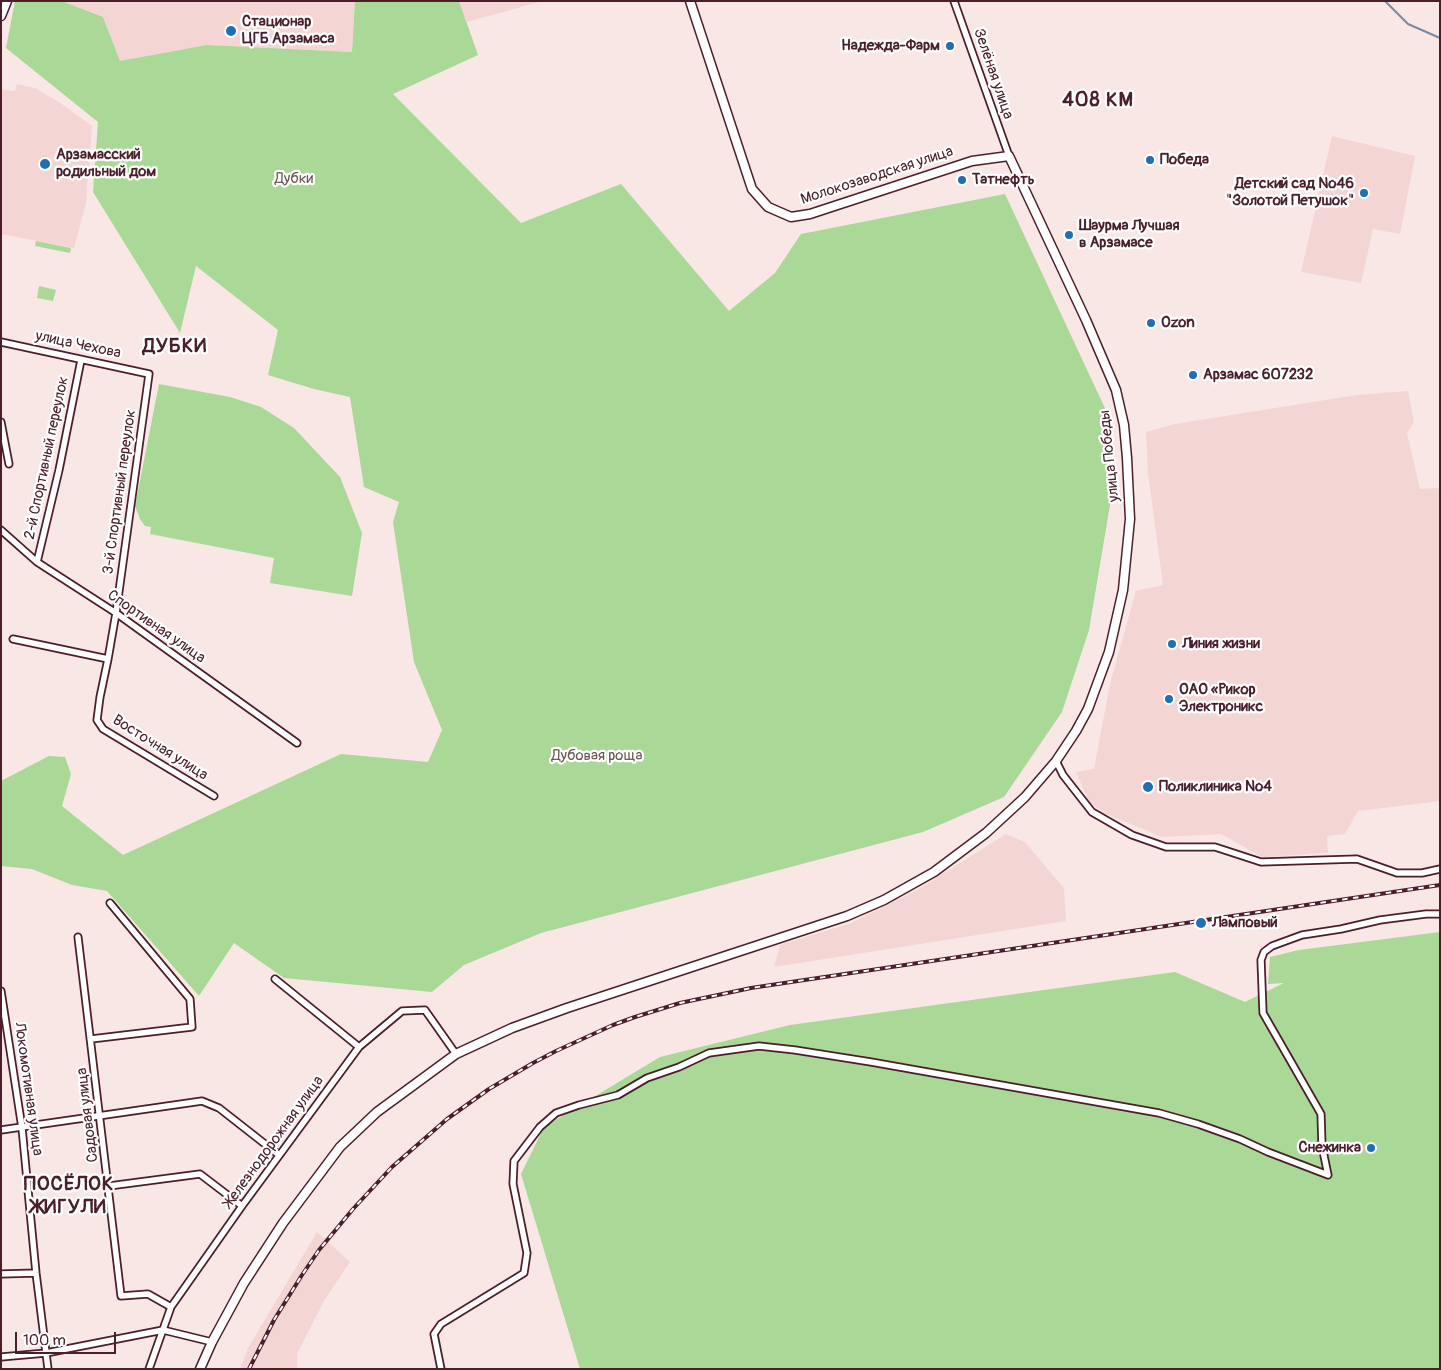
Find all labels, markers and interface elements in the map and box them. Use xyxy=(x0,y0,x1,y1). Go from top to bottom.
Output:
place label: Стационар ЦГБ Арзамаса xyxy=(242,13,335,48)
marker: Стационар ЦГБ Арзамаса xyxy=(224,24,238,38)
street label: Зелёная улица xyxy=(969,26,1017,122)
place label: Надежда-Фарм xyxy=(841,37,940,55)
marker: Надежда-Фарм xyxy=(944,40,956,52)
district label: 408 КМ xyxy=(1061,89,1135,113)
street label: Молокозаводская улица xyxy=(799,143,955,209)
place label: Арзамасский родильный дом xyxy=(56,146,156,181)
place label: Победа xyxy=(1160,151,1209,169)
marker: Победа xyxy=(1144,154,1156,166)
marker: Арзамасский родильный дом xyxy=(38,157,52,171)
park label: Дубки xyxy=(275,170,313,188)
place label: Татнефть xyxy=(972,171,1035,189)
marker: Татнефть xyxy=(956,174,968,186)
place label: Детский сад №46 "Золотой Петушок" xyxy=(1226,175,1354,210)
marker: Детский сад №46 "Золотой Петушок" xyxy=(1358,187,1370,199)
place label: Шаурма Лучшая в Арзамасе xyxy=(1079,217,1179,252)
marker: Шаурма Лучшая в Арзамасе xyxy=(1063,229,1075,241)
place label: Ozon xyxy=(1161,314,1195,332)
marker: Ozon xyxy=(1145,317,1157,329)
street label: улица Чехова xyxy=(34,327,122,363)
district label: ДУБКИ xyxy=(142,335,208,359)
place label: Арзамас 607232 xyxy=(1203,366,1313,384)
marker: Арзамас 607232 xyxy=(1187,369,1199,381)
street label: 2-й Спортивный переулок xyxy=(21,375,73,541)
street label: 3-й Спортивный переулок xyxy=(100,409,140,575)
street label: улица Победы xyxy=(1096,409,1124,503)
street label: Спортивная улица xyxy=(103,586,209,668)
place label: Линия жизни xyxy=(1182,635,1260,653)
marker: Линия жизни xyxy=(1166,638,1178,650)
place label: ОАО «Рикор Электроникс xyxy=(1179,681,1263,716)
marker: ОАО «Рикор Электроникс xyxy=(1163,693,1175,705)
street label: Восточная улица xyxy=(109,711,211,785)
park label: Дубовая роща xyxy=(552,747,642,765)
place label: Поликлиника №4 xyxy=(1159,778,1272,796)
marker: Поликлиника №4 xyxy=(1141,780,1155,794)
place label: Ламповый xyxy=(1212,914,1278,932)
marker: Ламповый xyxy=(1194,916,1208,930)
street label: Локомотивная улица xyxy=(10,1021,46,1157)
street label: Садовая улица xyxy=(73,1067,103,1163)
street label: Железнодорожная улица xyxy=(220,1073,328,1211)
place label: Снежинка xyxy=(1298,1139,1361,1157)
marker: Снежинка xyxy=(1365,1142,1377,1154)
district label: ПОСЁЛОК ЖИГУЛИ xyxy=(23,1173,115,1220)
scale bar xyxy=(18,1322,119,1354)
text: 100 m xyxy=(23,1331,66,1350)

